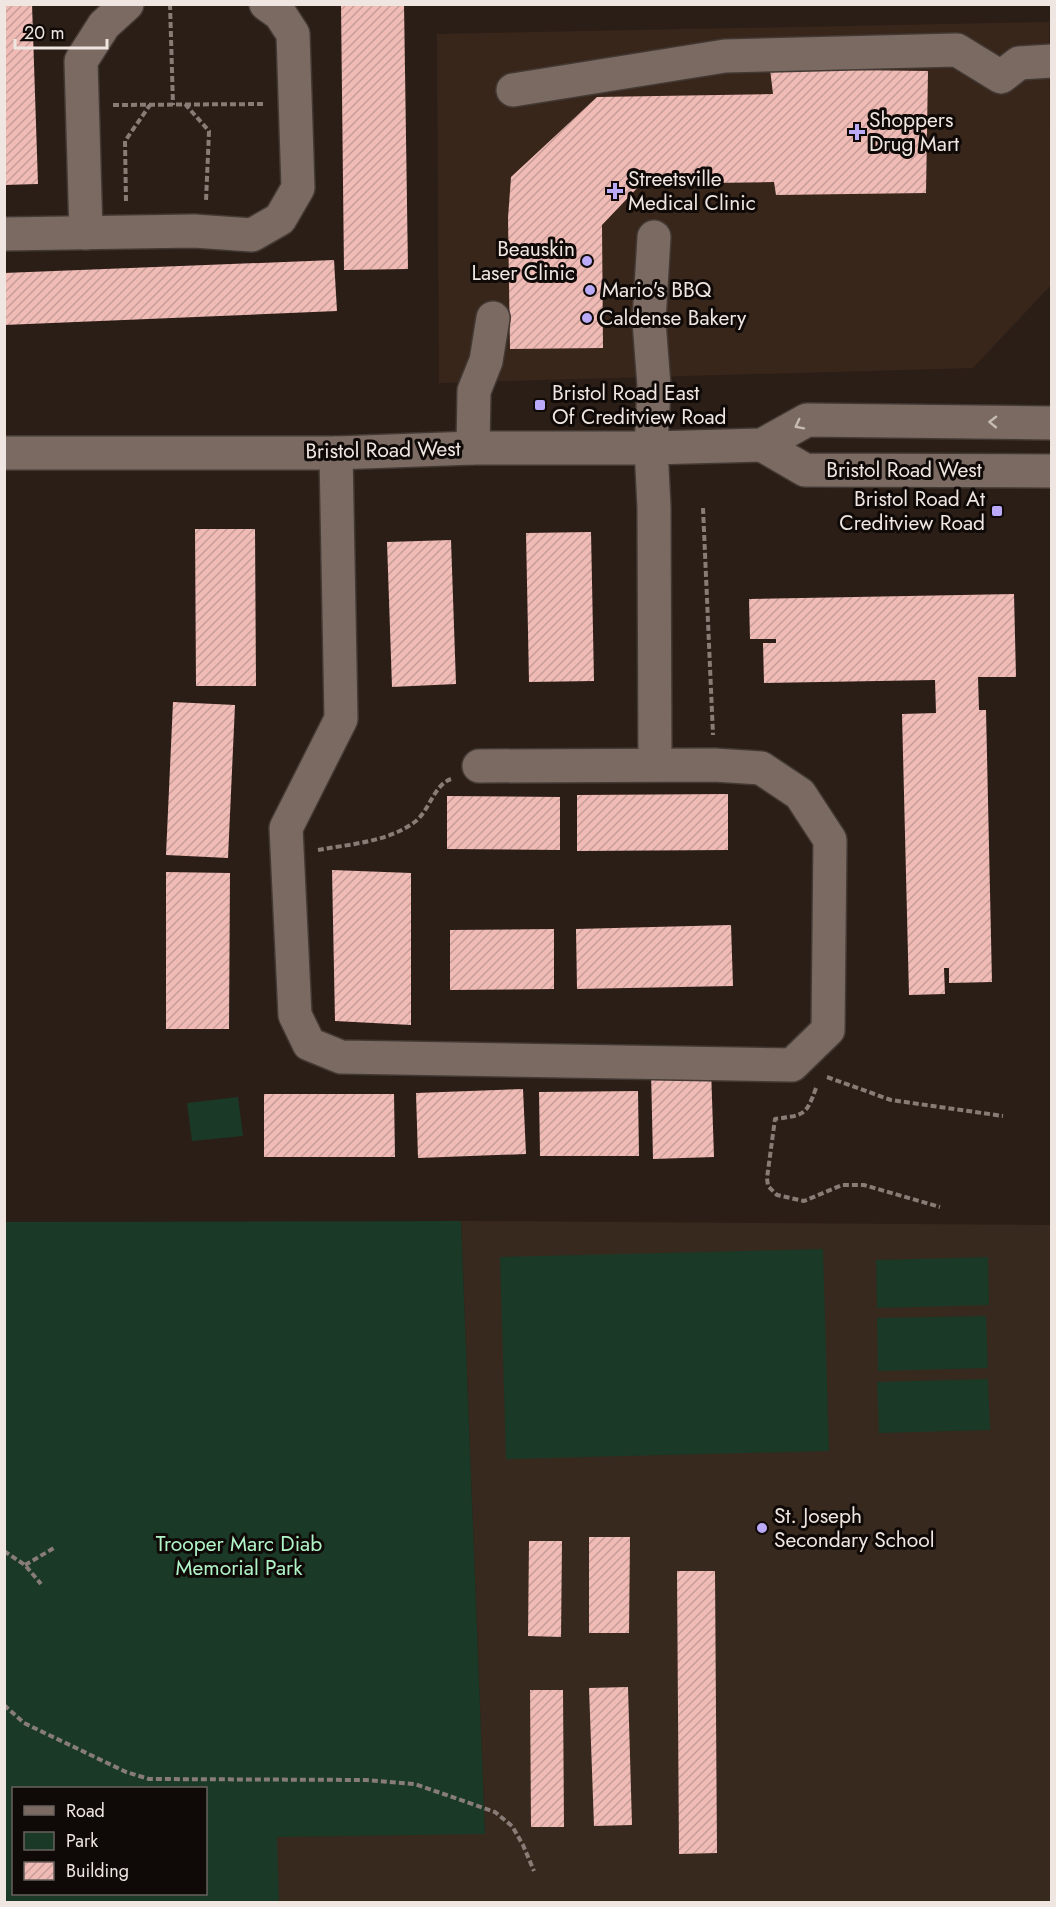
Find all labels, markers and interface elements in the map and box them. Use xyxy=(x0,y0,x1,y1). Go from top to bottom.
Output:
scale bar xyxy=(15,12,106,50)
text: 20 m xyxy=(24,20,64,46)
place label: Shoppers Drug Mart xyxy=(869,105,959,159)
marker: Shoppers Drug Mart xyxy=(850,125,864,139)
place label: Streetsville Medical Clinic xyxy=(628,164,756,218)
marker: Streetsville Medical Clinic xyxy=(606,182,624,200)
place label: Beauskin Laser Clinic xyxy=(471,234,575,288)
marker: Beauskin Laser Clinic xyxy=(580,254,594,268)
place label: Mario's BBQ xyxy=(602,275,712,305)
marker: Mario's BBQ xyxy=(583,283,597,297)
place label: Caldense Bakery xyxy=(599,303,747,333)
marker: Caldense Bakery xyxy=(580,311,594,325)
place label: Bristol Road East Of Creditview Road xyxy=(552,378,727,432)
marker: Bristol Road East Of Creditview Road xyxy=(533,398,547,412)
one-way arrow xyxy=(989,416,998,429)
one-way arrow xyxy=(795,418,806,429)
street label: Bristol Road West xyxy=(305,434,461,466)
street label: Bristol Road West xyxy=(826,455,982,485)
place label: Bristol Road At Creditview Road xyxy=(839,484,985,538)
marker: Bristol Road At Creditview Road xyxy=(990,504,1004,518)
place label: St. Joseph Secondary School xyxy=(774,1501,935,1555)
marker: St. Joseph Secondary School xyxy=(755,1521,769,1535)
park label: Trooper Marc Diab Memorial Park xyxy=(156,1529,322,1583)
legend xyxy=(12,1787,207,1895)
text: Road xyxy=(66,1798,105,1824)
text: Park xyxy=(66,1828,98,1854)
text: Building xyxy=(66,1858,129,1884)

